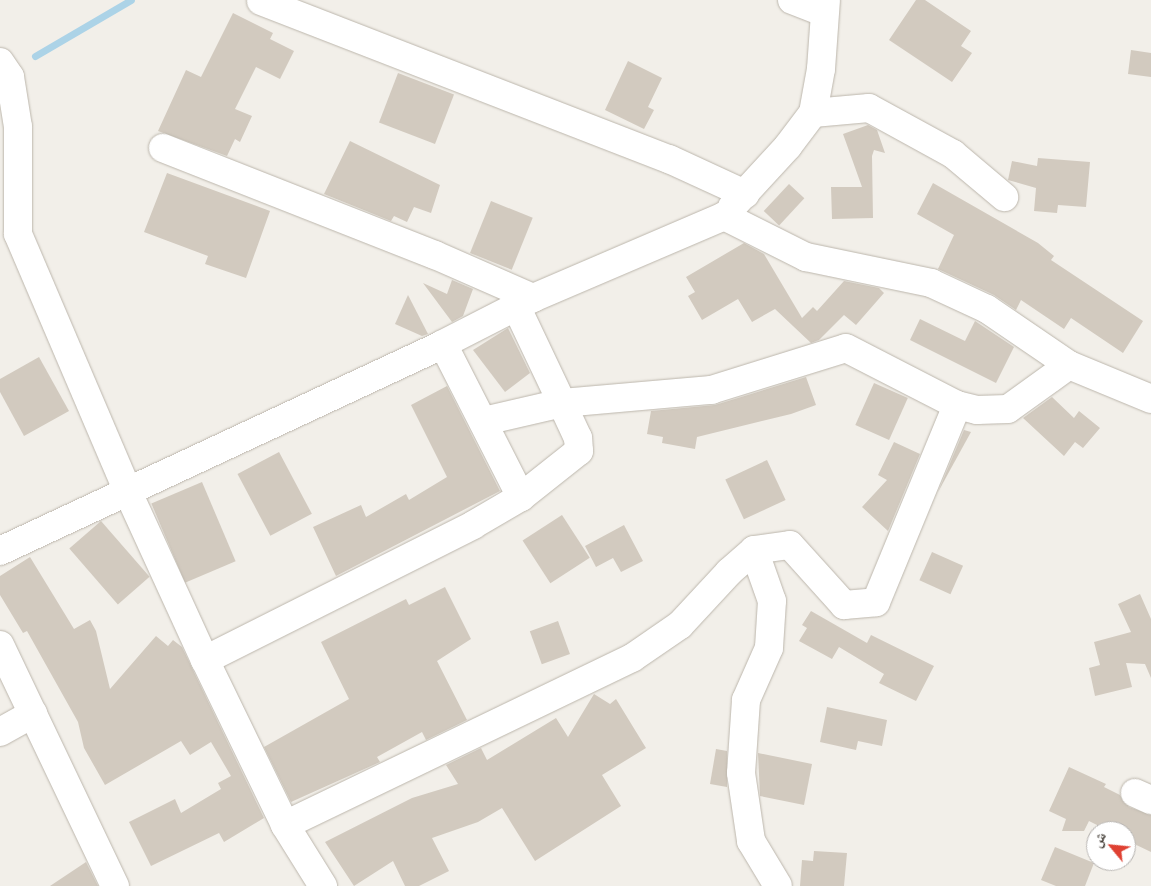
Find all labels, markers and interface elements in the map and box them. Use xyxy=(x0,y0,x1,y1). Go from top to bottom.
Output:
north arrow xyxy=(1086,821,1136,871)
text: ش xyxy=(1088,829,1109,850)

